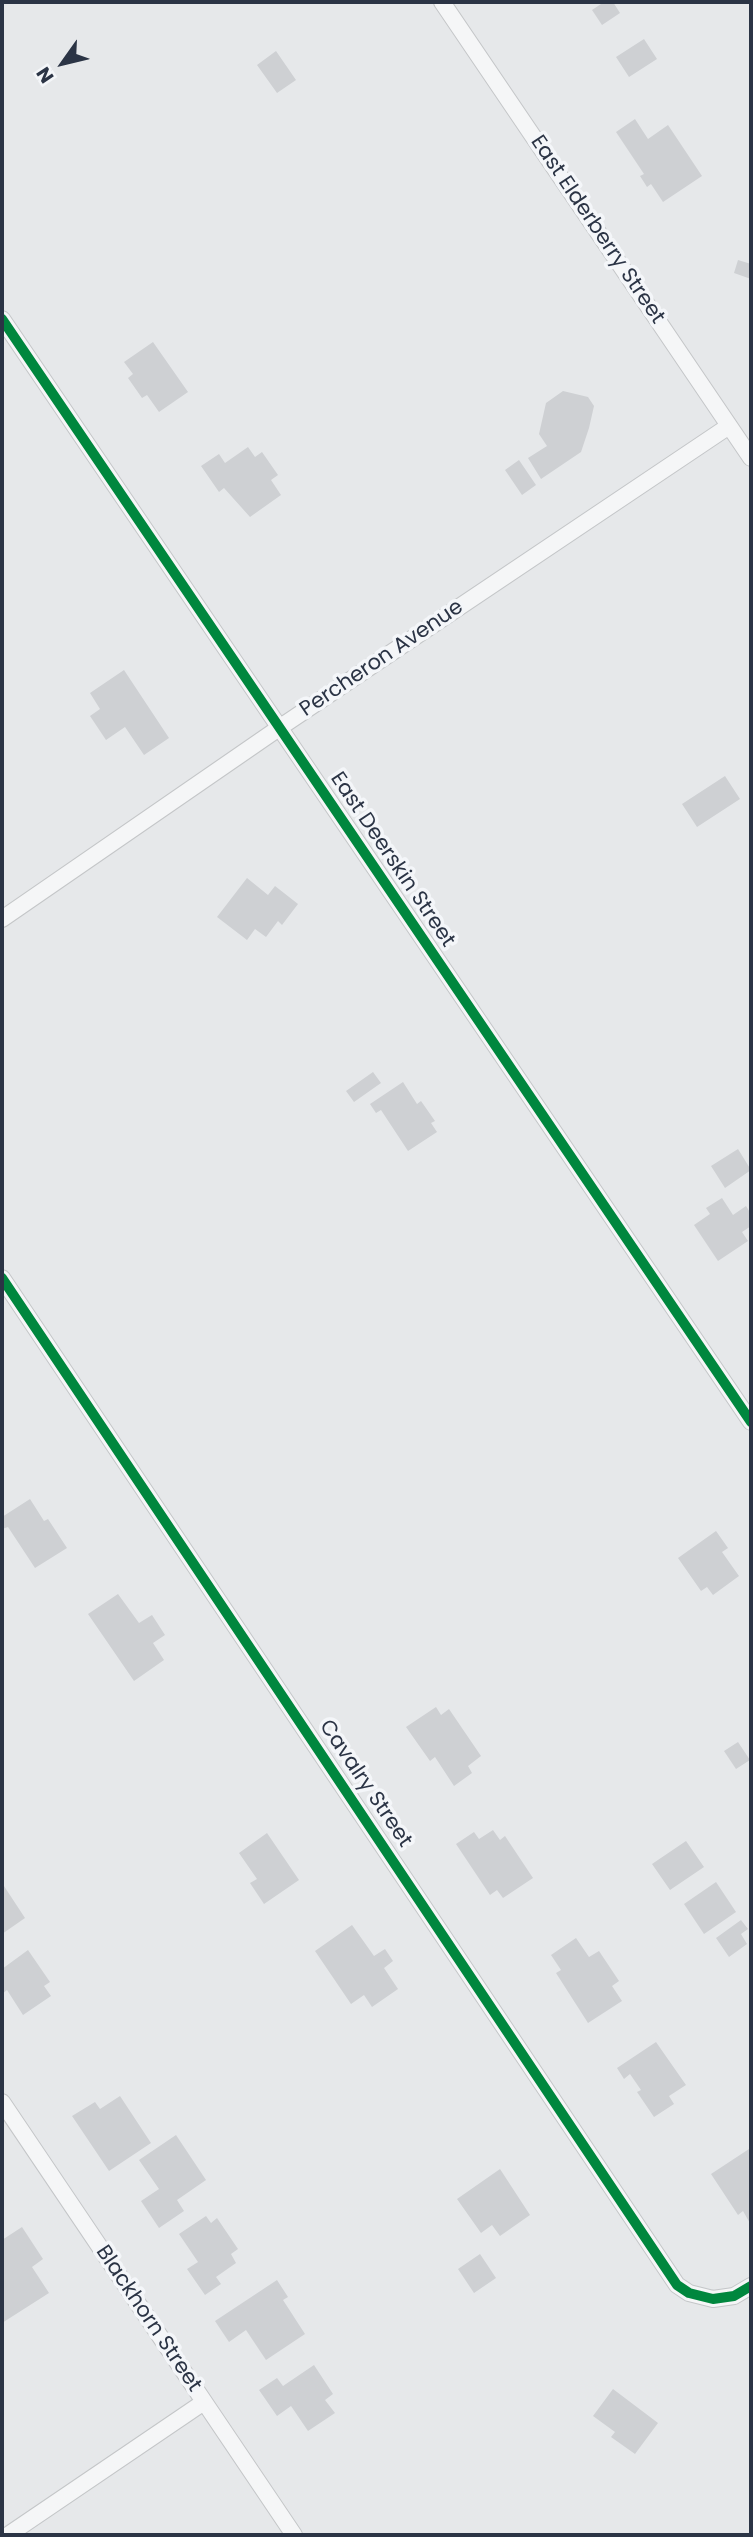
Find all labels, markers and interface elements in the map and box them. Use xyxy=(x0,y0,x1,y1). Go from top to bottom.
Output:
north arrow xyxy=(28,28,98,98)
text: N xyxy=(30,62,60,89)
street label: East Elderberry Street xyxy=(524,131,670,329)
street label: Percheron Avenue xyxy=(296,595,468,723)
street label: East Deerskin Street xyxy=(324,768,460,952)
street label: Cavalry Street xyxy=(313,1715,417,1853)
street label: Blackhorn Street xyxy=(90,2241,206,2397)

